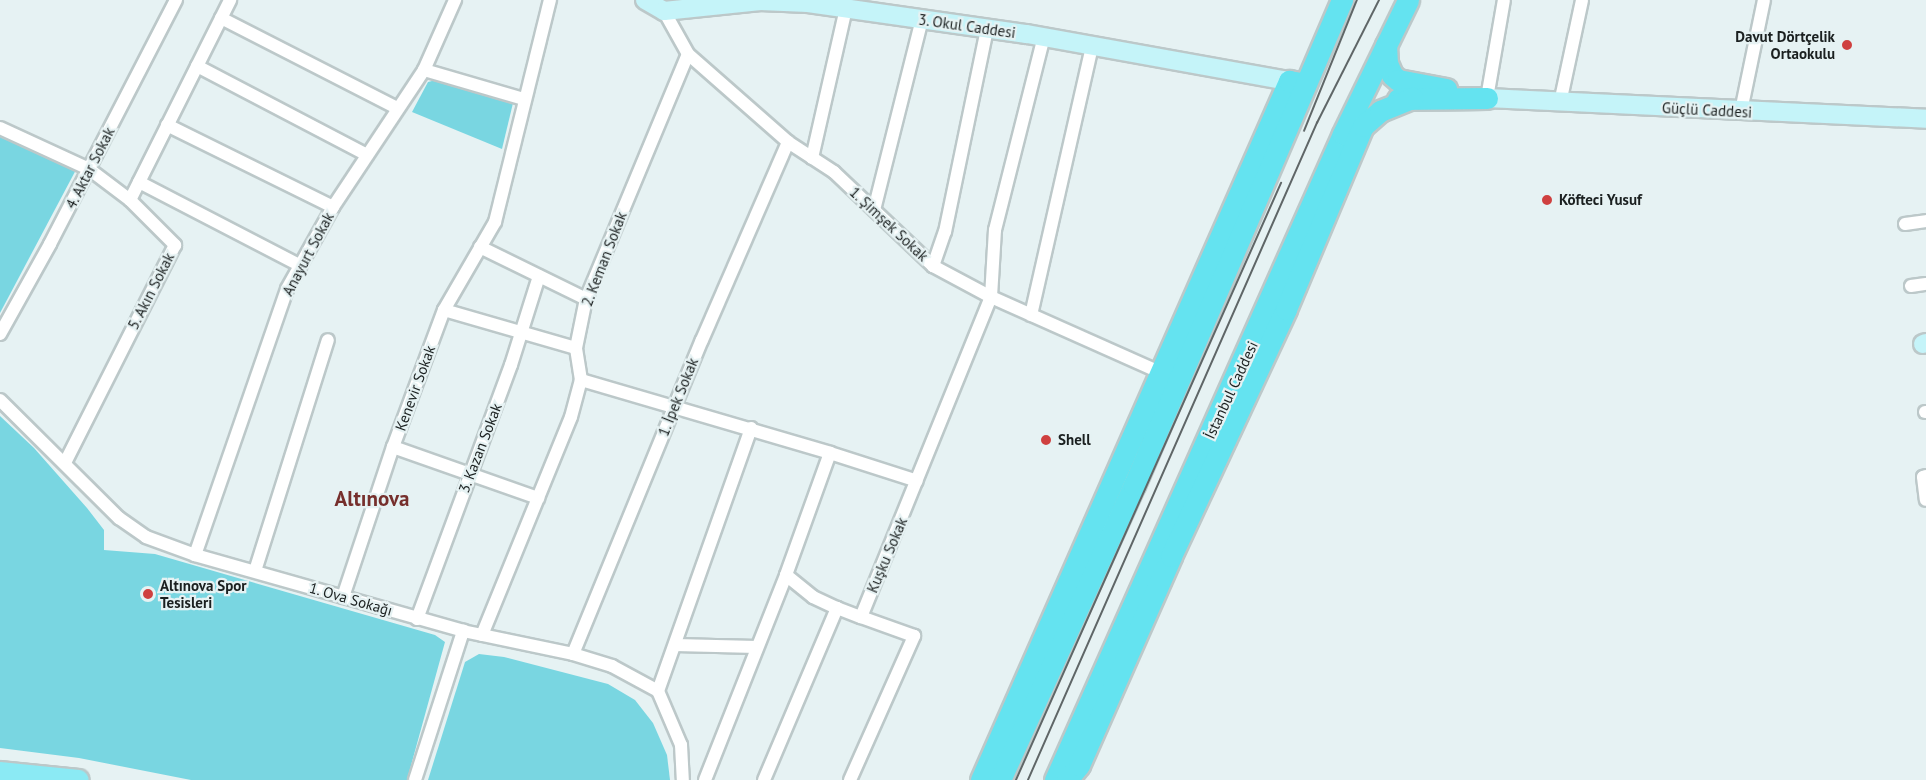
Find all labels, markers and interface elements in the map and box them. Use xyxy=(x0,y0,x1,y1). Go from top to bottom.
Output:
street label: 3. Okul Caddesi xyxy=(917,10,1017,42)
place label: Davut Dörtçelik Ortaokulu xyxy=(1735,27,1835,62)
marker: Davut Dörtçelik Ortaokulu xyxy=(1840,38,1854,52)
street label: Güçlü Caddesi xyxy=(1661,99,1753,121)
street label: 4. Aktar Sokak xyxy=(61,123,119,213)
street label: 1. Şimşek Sokak xyxy=(845,182,933,266)
place label: Köfteci Yusuf xyxy=(1559,191,1642,209)
marker: Köfteci Yusuf xyxy=(1540,193,1554,207)
street label: Anayurt Sokak xyxy=(278,209,338,299)
street label: 2. Keman Sokak xyxy=(577,209,631,309)
street label: 5. Akın Sokak xyxy=(124,249,178,333)
street label: İstanbul Caddesi xyxy=(1200,338,1262,442)
street label: Kenevir Sokak xyxy=(391,343,439,433)
street label: 1. İpek Sokak xyxy=(654,354,702,440)
street label: 3. Kazan Sokak xyxy=(454,400,506,496)
place label: Shell xyxy=(1058,431,1091,449)
marker: Shell xyxy=(1039,433,1053,447)
district label: Altınova xyxy=(335,486,409,512)
street label: Kuşku Sokak xyxy=(863,515,911,595)
place label: Altınova Spor Tesisleri xyxy=(160,576,247,611)
street label: 1. Ova Sokağı xyxy=(307,578,395,620)
marker: Altınova Spor Tesisleri xyxy=(141,587,155,601)

